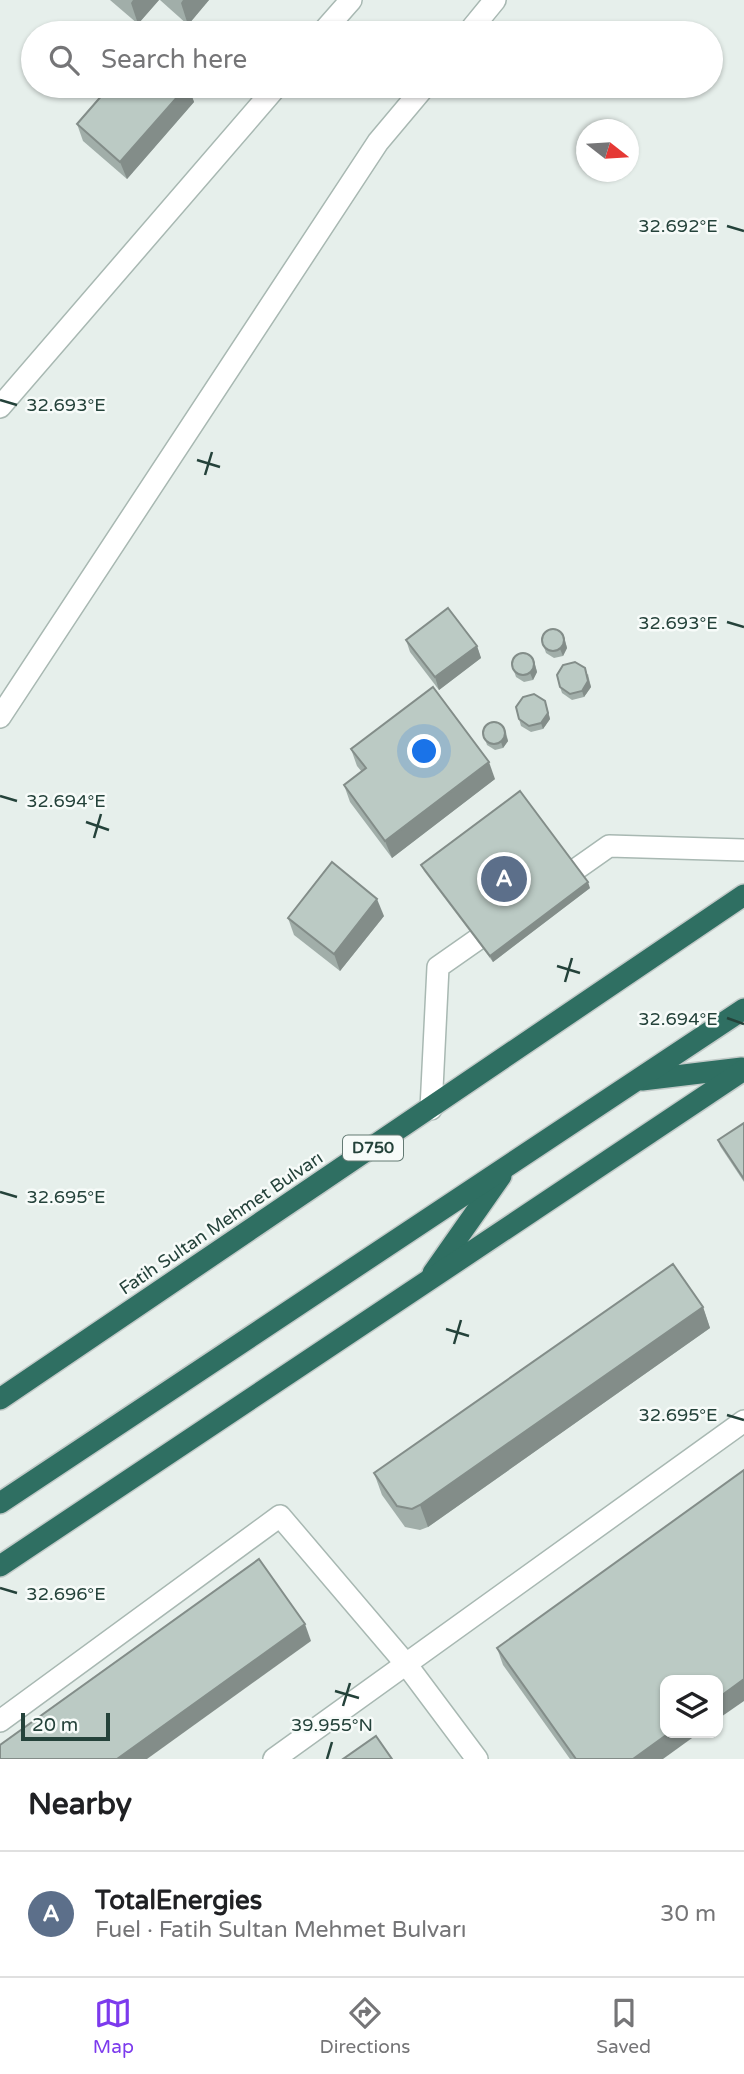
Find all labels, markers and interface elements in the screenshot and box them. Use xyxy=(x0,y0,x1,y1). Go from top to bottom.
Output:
search box xyxy=(21,21,723,98)
icon: search xyxy=(45,41,83,79)
text: Search here xyxy=(101,44,247,75)
north arrow xyxy=(576,119,639,182)
text: 32.692°E xyxy=(638,215,718,237)
text: 32.693°E xyxy=(26,394,106,416)
text: 32.693°E xyxy=(638,612,718,634)
your location xyxy=(407,734,441,768)
text: 32.694°E xyxy=(26,790,106,812)
pin: A xyxy=(481,853,527,905)
text: 32.694°E xyxy=(638,1008,718,1030)
road number: D750 xyxy=(343,1136,403,1160)
street label: Fatih Sultan Mehmet Bulvarı xyxy=(115,1147,327,1299)
text: 32.695°E xyxy=(26,1186,106,1208)
text: 32.695°E xyxy=(638,1404,718,1426)
text: 32.696°E xyxy=(26,1583,106,1605)
map controls xyxy=(660,1675,723,1738)
button: layers xyxy=(660,1675,723,1738)
scale bar xyxy=(21,1710,110,1742)
text: 20 m xyxy=(32,1714,78,1736)
text: 39.955°N xyxy=(291,1714,373,1736)
text: Nearby xyxy=(28,1786,132,1823)
text: TotalEnergies xyxy=(95,1885,262,1916)
text: A xyxy=(42,1900,60,1928)
text: 30 m xyxy=(660,1900,716,1928)
text: Fuel · Fatih Sultan Mehmet Bulvarı xyxy=(95,1916,467,1944)
tab: Map xyxy=(93,1994,134,2058)
tab: Directions xyxy=(320,1994,411,2058)
tab: Saved xyxy=(596,1994,651,2058)

